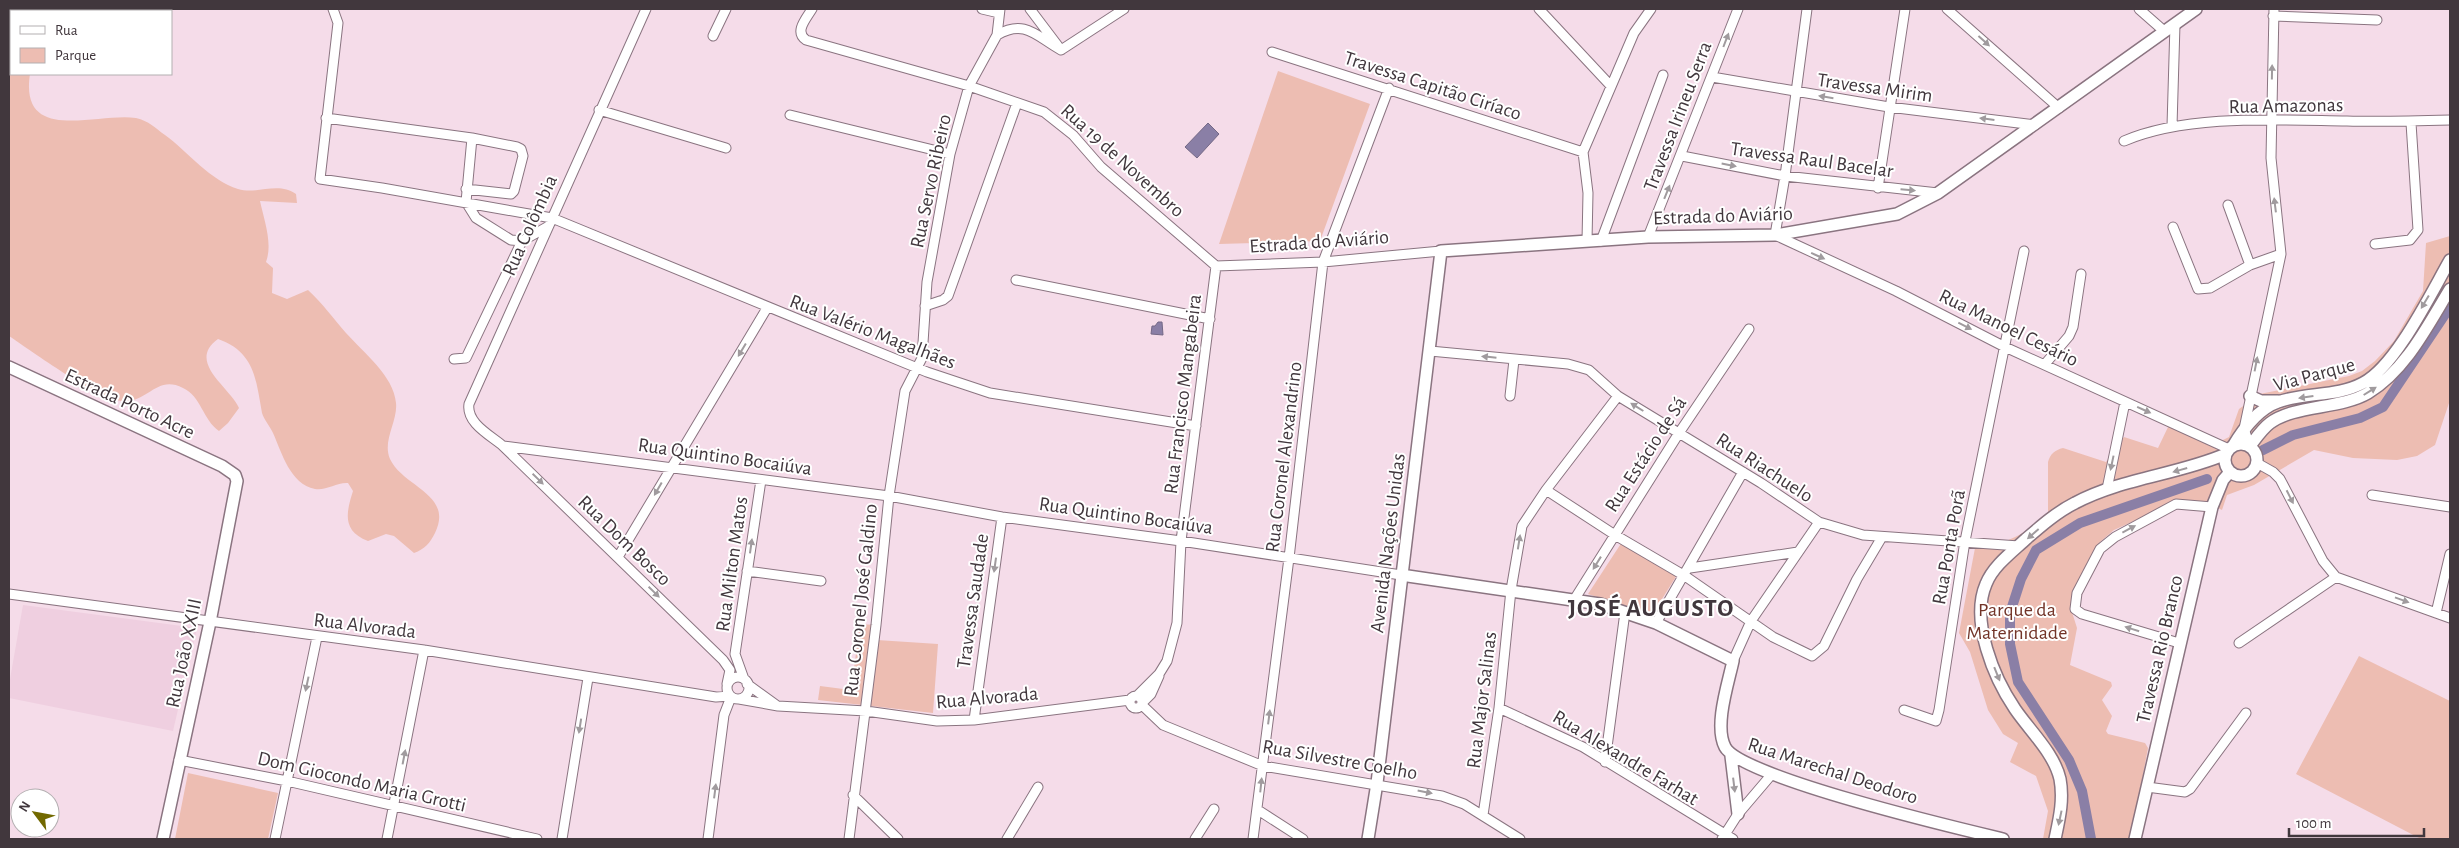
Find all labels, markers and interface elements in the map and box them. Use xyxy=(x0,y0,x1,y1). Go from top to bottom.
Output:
legend xyxy=(10,10,172,75)
text: Rua xyxy=(55,23,78,38)
one-way arrow xyxy=(1723,33,1730,48)
one-way arrow xyxy=(1977,35,1989,47)
street label: Travessa Irineu Serra xyxy=(1640,39,1716,194)
text: Parque xyxy=(55,48,96,63)
street label: Travessa Capitão Ciríaco xyxy=(1342,48,1524,124)
one-way arrow xyxy=(2268,63,2276,79)
street label: Travessa Mirim xyxy=(1816,70,1934,106)
one-way arrow xyxy=(1817,93,1833,101)
street label: Rua Amazonas xyxy=(2229,95,2343,117)
street label: Rua 19 de Novembro xyxy=(1057,100,1188,221)
street label: Rua Servo Ribeiro xyxy=(907,112,955,250)
one-way arrow xyxy=(1978,115,1994,123)
street label: Travessa Raul Bacelar xyxy=(1729,139,1895,181)
one-way arrow xyxy=(1722,162,1738,170)
street label: Rua Colômbia xyxy=(499,172,561,279)
one-way arrow xyxy=(1663,184,1671,199)
one-way arrow xyxy=(1900,186,1916,194)
one-way arrow xyxy=(2271,196,2279,212)
street label: Estrada do Aviário xyxy=(1653,204,1793,228)
street label: Estrada do Aviário xyxy=(1249,227,1390,257)
one-way arrow xyxy=(1811,253,1825,261)
street label: Rua Manoel Cesário xyxy=(1936,285,2081,370)
street label: Rua Valério Magalhães xyxy=(787,291,958,373)
street label: Rua Francisco Mangabeira xyxy=(1161,293,1205,495)
one-way arrow xyxy=(2421,295,2430,308)
one-way arrow xyxy=(1958,322,1972,330)
one-way arrow xyxy=(737,343,746,356)
one-way arrow xyxy=(1480,353,1496,361)
street label: Via Parque xyxy=(2271,354,2357,395)
one-way arrow xyxy=(2253,356,2261,372)
street label: Rua Coronel Alexandrino xyxy=(1262,361,1306,554)
street label: Estrada Porto Acre xyxy=(61,365,198,443)
one-way arrow xyxy=(2363,386,2376,396)
street label: Rua Estácio de Sá xyxy=(1601,393,1690,516)
one-way arrow xyxy=(2298,393,2314,401)
one-way arrow xyxy=(1631,403,1644,412)
one-way arrow xyxy=(2137,407,2151,415)
street label: Rua Riachuelo xyxy=(1713,429,1816,506)
street label: Rua Quintino Bocaiúva xyxy=(637,435,813,479)
street label: Avenida Nações Unidas xyxy=(1367,452,1409,634)
one-way arrow xyxy=(2108,455,2116,470)
one-way arrow xyxy=(2172,467,2187,475)
one-way arrow xyxy=(531,473,543,485)
one-way arrow xyxy=(654,481,662,496)
street label: Rua Ponta Porã xyxy=(1929,488,1969,606)
one-way arrow xyxy=(2286,490,2294,504)
street label: Rua Dom Bosco xyxy=(574,492,675,590)
street label: Rua Quintino Bocaiúva xyxy=(1038,494,1214,538)
street label: Rua Milton Matos xyxy=(713,495,751,633)
street label: Rua Coronel José Galdino xyxy=(841,503,881,698)
one-way arrow xyxy=(2121,525,2136,533)
one-way arrow xyxy=(2027,528,2040,539)
street label: Travessa Saudade xyxy=(954,532,992,670)
one-way arrow xyxy=(1515,533,1523,549)
one-way arrow xyxy=(747,537,755,553)
one-way arrow xyxy=(991,557,999,573)
one-way arrow xyxy=(1593,557,1602,570)
street label: Travessa Rio Branco xyxy=(2133,573,2187,725)
one-way arrow xyxy=(648,586,660,598)
district label: JOSÉ AUGUSTO xyxy=(1568,593,1734,621)
one-way arrow xyxy=(2395,596,2410,604)
street label: Rua João XXIII xyxy=(163,597,205,710)
park label: Parque da Maternidade xyxy=(1967,600,2067,643)
street label: Rua Alvorada xyxy=(313,610,417,642)
one-way arrow xyxy=(2125,625,2140,633)
street label: Rua Major Salinas xyxy=(1464,630,1500,770)
one-way arrow xyxy=(1993,667,2001,682)
one-way arrow xyxy=(303,677,311,693)
street label: Rua Alvorada xyxy=(935,684,1039,712)
street label: Rua Alexandre Farhat xyxy=(1549,707,1702,809)
one-way arrow xyxy=(1265,709,1273,725)
one-way arrow xyxy=(576,719,584,735)
street label: Rua Marechal Deodoro xyxy=(1745,734,1920,808)
street label: Rua Silvestre Coelho xyxy=(1261,737,1419,783)
street label: Dom Giocondo Maria Grotti xyxy=(255,748,468,816)
one-way arrow xyxy=(400,749,408,765)
one-way arrow xyxy=(1257,777,1265,793)
one-way arrow xyxy=(1731,777,1739,793)
one-way arrow xyxy=(711,783,719,799)
north arrow xyxy=(10,788,60,838)
one-way arrow xyxy=(1417,789,1433,797)
text: N xyxy=(16,799,33,814)
scale bar xyxy=(2289,806,2424,838)
one-way arrow xyxy=(2055,810,2063,826)
text: 100 m xyxy=(2296,816,2331,831)

